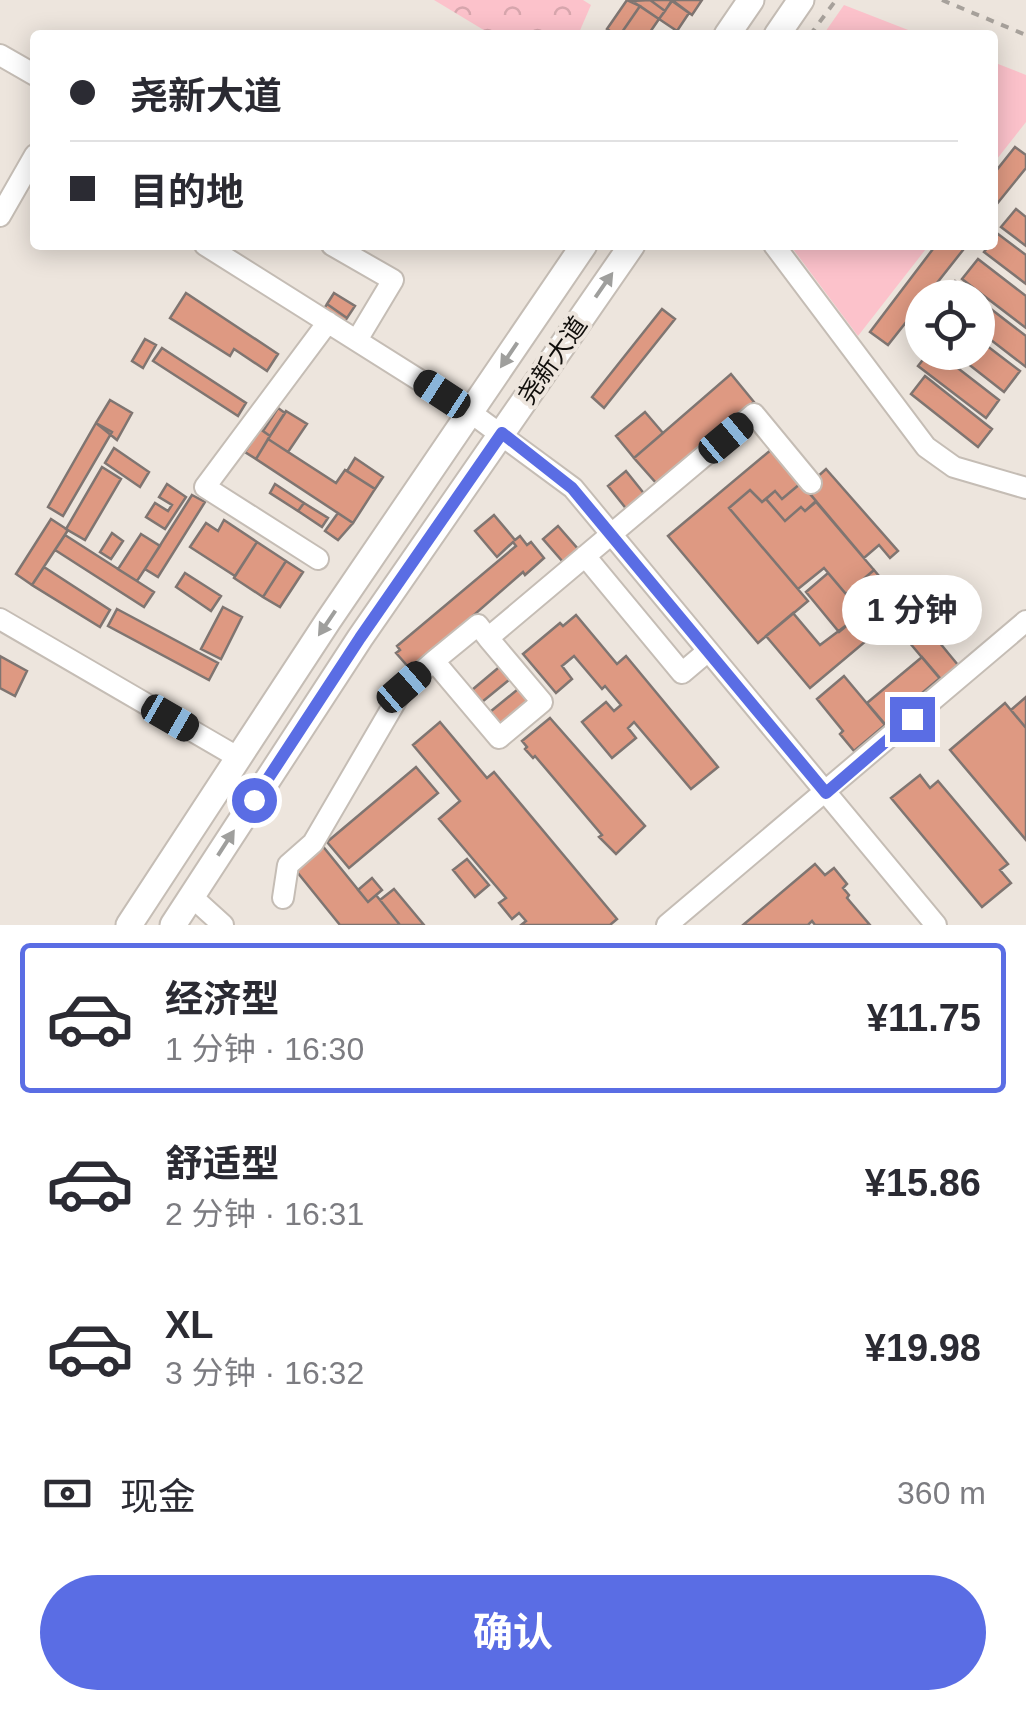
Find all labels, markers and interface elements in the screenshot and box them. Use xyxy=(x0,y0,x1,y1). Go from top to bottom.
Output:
text: 尧新大道 xyxy=(130,75,282,117)
text: 目的地 xyxy=(130,171,244,213)
one-way arrow xyxy=(595,271,613,298)
map controls xyxy=(905,280,995,370)
button: locate xyxy=(905,280,995,370)
street label: 尧新大道 xyxy=(512,311,592,409)
one-way arrow xyxy=(500,341,519,368)
car xyxy=(409,365,475,423)
car xyxy=(693,407,759,469)
callout: 1 分钟 xyxy=(842,574,982,644)
text: 1 分钟 xyxy=(867,592,957,628)
one-way arrow xyxy=(318,610,336,637)
car xyxy=(372,656,436,718)
car xyxy=(137,690,203,746)
route end xyxy=(890,697,935,742)
route start xyxy=(232,778,277,823)
one-way arrow xyxy=(216,830,234,857)
icon: car xyxy=(45,973,135,1063)
text: 经济型 xyxy=(165,978,279,1020)
text: ¥11.75 xyxy=(867,997,981,1039)
text: 1 分钟 · 16:30 xyxy=(165,1031,364,1067)
icon: car xyxy=(45,1138,135,1228)
text: 舒适型 xyxy=(165,1143,279,1185)
text: ¥15.86 xyxy=(865,1162,981,1204)
text: 2 分钟 · 16:31 xyxy=(165,1196,364,1232)
icon: car xyxy=(45,1303,135,1393)
text: XL xyxy=(165,1304,214,1346)
text: ¥19.98 xyxy=(865,1327,981,1369)
text: 3 分钟 · 16:32 xyxy=(165,1355,364,1391)
icon: cash xyxy=(40,1466,95,1521)
text: 360 m xyxy=(897,1475,986,1511)
text: 现金 xyxy=(120,1476,196,1518)
button: 确认 xyxy=(40,1575,986,1690)

